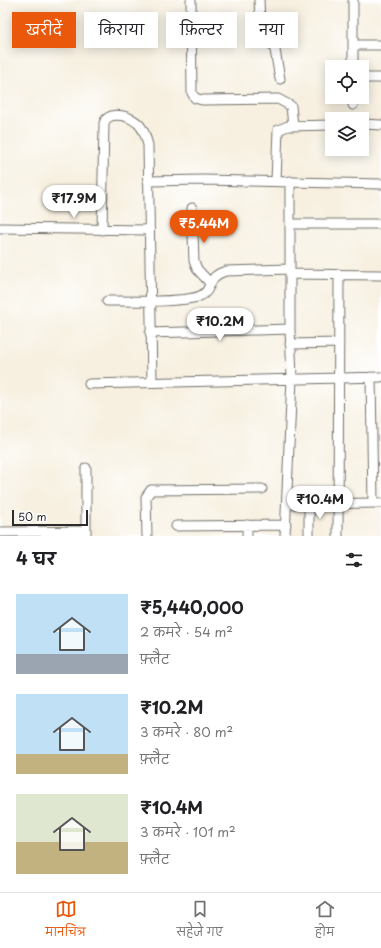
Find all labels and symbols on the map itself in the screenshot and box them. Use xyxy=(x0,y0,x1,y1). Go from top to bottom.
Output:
pin: ₹17.9M xyxy=(41,185,107,219)
pin: ₹5.44M xyxy=(171,210,237,244)
pin: ₹10.2M xyxy=(187,308,253,342)
pin: ₹10.4M xyxy=(287,486,353,520)
scale bar xyxy=(12,508,88,527)

